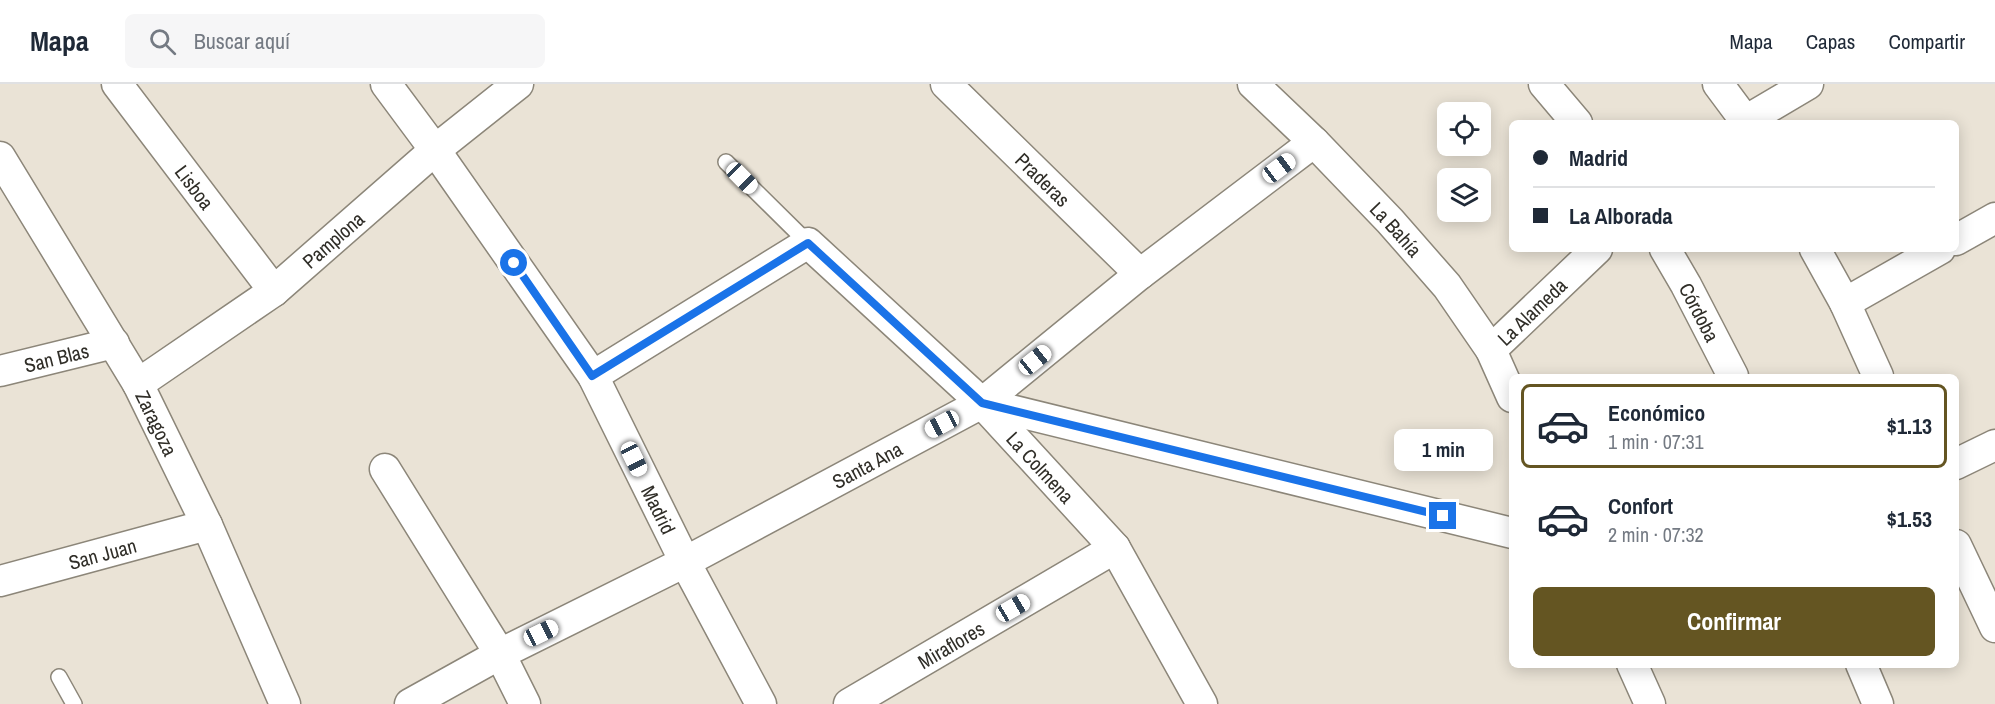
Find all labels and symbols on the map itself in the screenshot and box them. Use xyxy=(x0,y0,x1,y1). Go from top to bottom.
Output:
street label: Praderas xyxy=(1010,146,1076,212)
car xyxy=(1259,150,1299,186)
street label: Lisboa xyxy=(169,159,221,215)
car xyxy=(723,159,761,197)
street label: La Bahía xyxy=(1365,195,1429,262)
street label: Pamplona xyxy=(296,205,370,274)
route start xyxy=(500,249,527,276)
street label: La Alameda xyxy=(1491,272,1572,351)
street label: Córdoba xyxy=(1673,278,1726,346)
street label: San Blas xyxy=(21,336,91,378)
car xyxy=(1015,342,1055,378)
street label: Zaragoza xyxy=(130,386,184,460)
car xyxy=(922,408,962,440)
street label: La Colmena xyxy=(1001,425,1081,509)
callout: 1 min xyxy=(1394,429,1492,471)
street label: Santa Ana xyxy=(827,435,907,494)
car xyxy=(618,439,650,479)
street label: Madrid xyxy=(636,481,683,538)
route end xyxy=(1429,502,1456,529)
street label: San Juan xyxy=(65,531,139,575)
car xyxy=(993,591,1033,625)
street label: Miraflores xyxy=(912,614,989,674)
car xyxy=(521,617,561,649)

